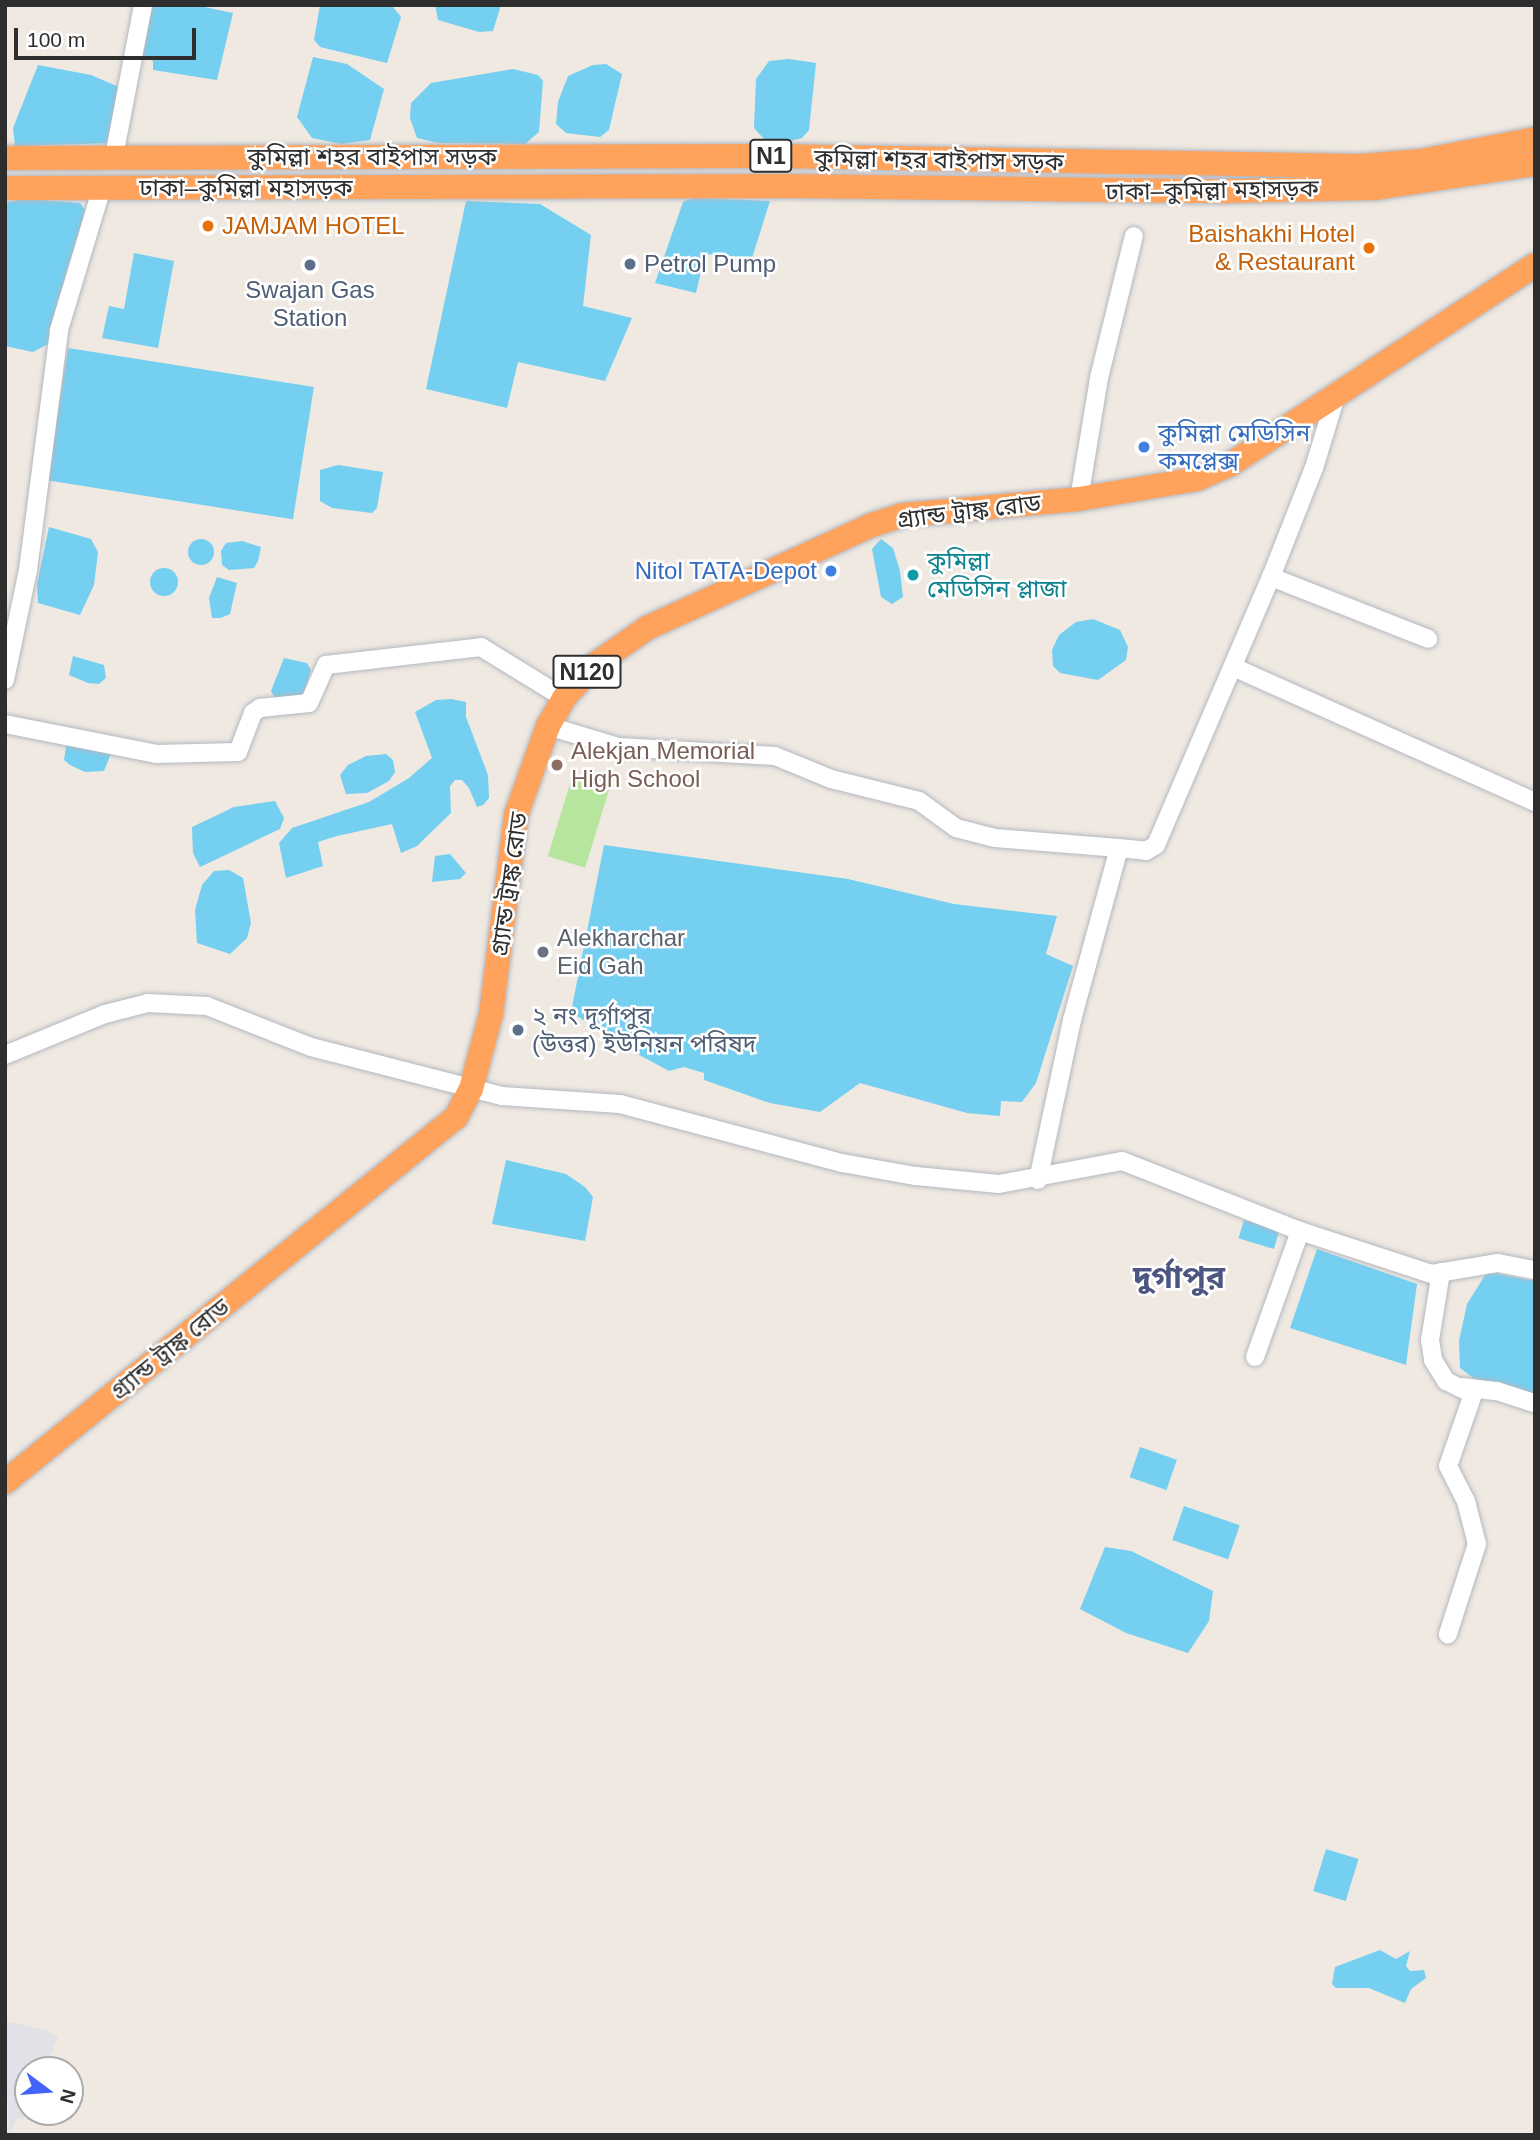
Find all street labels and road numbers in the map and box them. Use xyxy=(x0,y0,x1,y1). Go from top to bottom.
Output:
road number: N1 xyxy=(748,136,794,176)
street label: কুমিল্লা শহর বাইপাস সড়ক xyxy=(247,143,497,171)
street label: কুমিল্লা শহর বাইপাস সড়ক xyxy=(814,143,1064,177)
street label: ঢাকা–কুমিল্লা মহাসড়ক xyxy=(139,174,353,202)
street label: ঢাকা–কুমিল্লা মহাসড়ক xyxy=(1105,174,1319,206)
street label: গ্র্যান্ড ট্রাঙ্ক রোড xyxy=(895,488,1043,534)
road number: N120 xyxy=(552,652,622,692)
street label: গ্র্যান্ড ট্রাঙ্ক রোড xyxy=(485,810,533,958)
street label: গ্র্যান্ড ট্রাঙ্ক রোড xyxy=(105,1292,235,1406)

